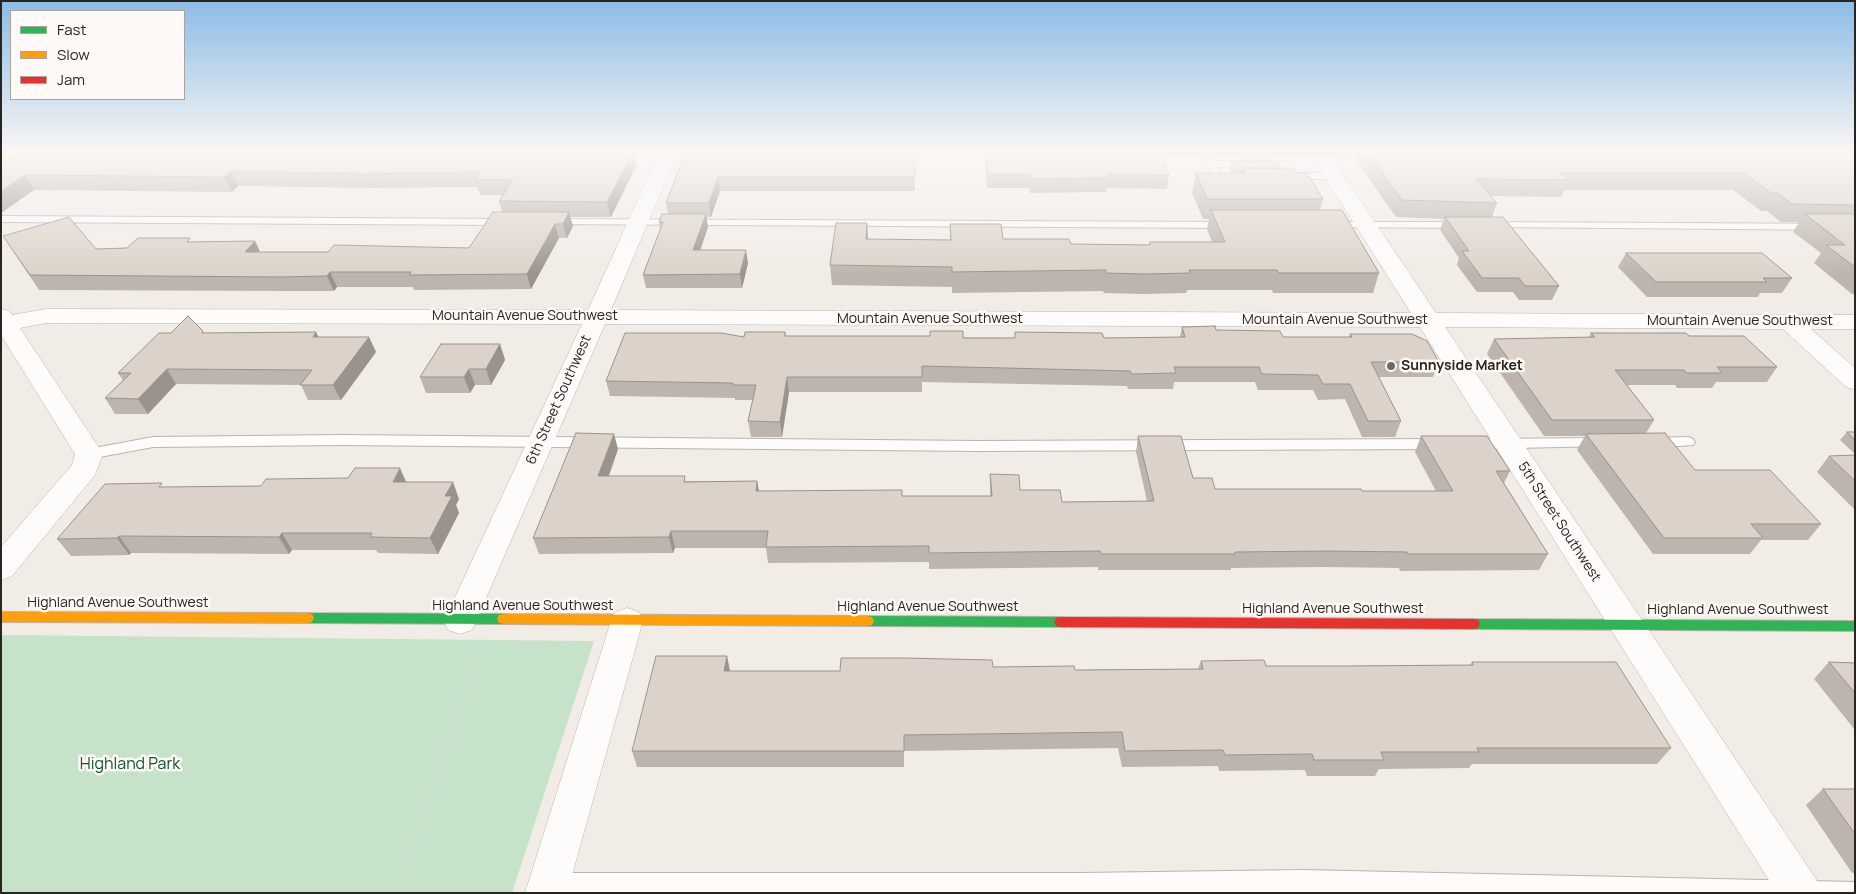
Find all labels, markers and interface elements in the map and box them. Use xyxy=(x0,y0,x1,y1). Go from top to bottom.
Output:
legend xyxy=(10,10,185,100)
text: Fast xyxy=(57,19,86,40)
text: Slow xyxy=(57,44,90,65)
text: Jam xyxy=(57,69,85,90)
street label: Mountain Avenue Southwest xyxy=(432,308,618,324)
street label: Mountain Avenue Southwest xyxy=(837,311,1023,327)
street label: Mountain Avenue Southwest xyxy=(1242,312,1428,328)
street label: Mountain Avenue Southwest xyxy=(1647,313,1833,329)
street label: 6th Street Southwest xyxy=(523,333,595,467)
place label: Sunnyside Market xyxy=(1401,358,1523,374)
marker: Sunnyside Market xyxy=(1385,360,1397,372)
street label: 5th Street Southwest xyxy=(1514,459,1604,585)
street label: Highland Avenue Southwest xyxy=(27,595,209,611)
street label: Highland Avenue Southwest xyxy=(432,598,614,614)
street label: Highland Avenue Southwest xyxy=(837,599,1019,615)
street label: Highland Avenue Southwest xyxy=(1242,601,1424,617)
street label: Highland Avenue Southwest xyxy=(1647,602,1829,618)
park label: Highland Park xyxy=(80,755,180,775)

